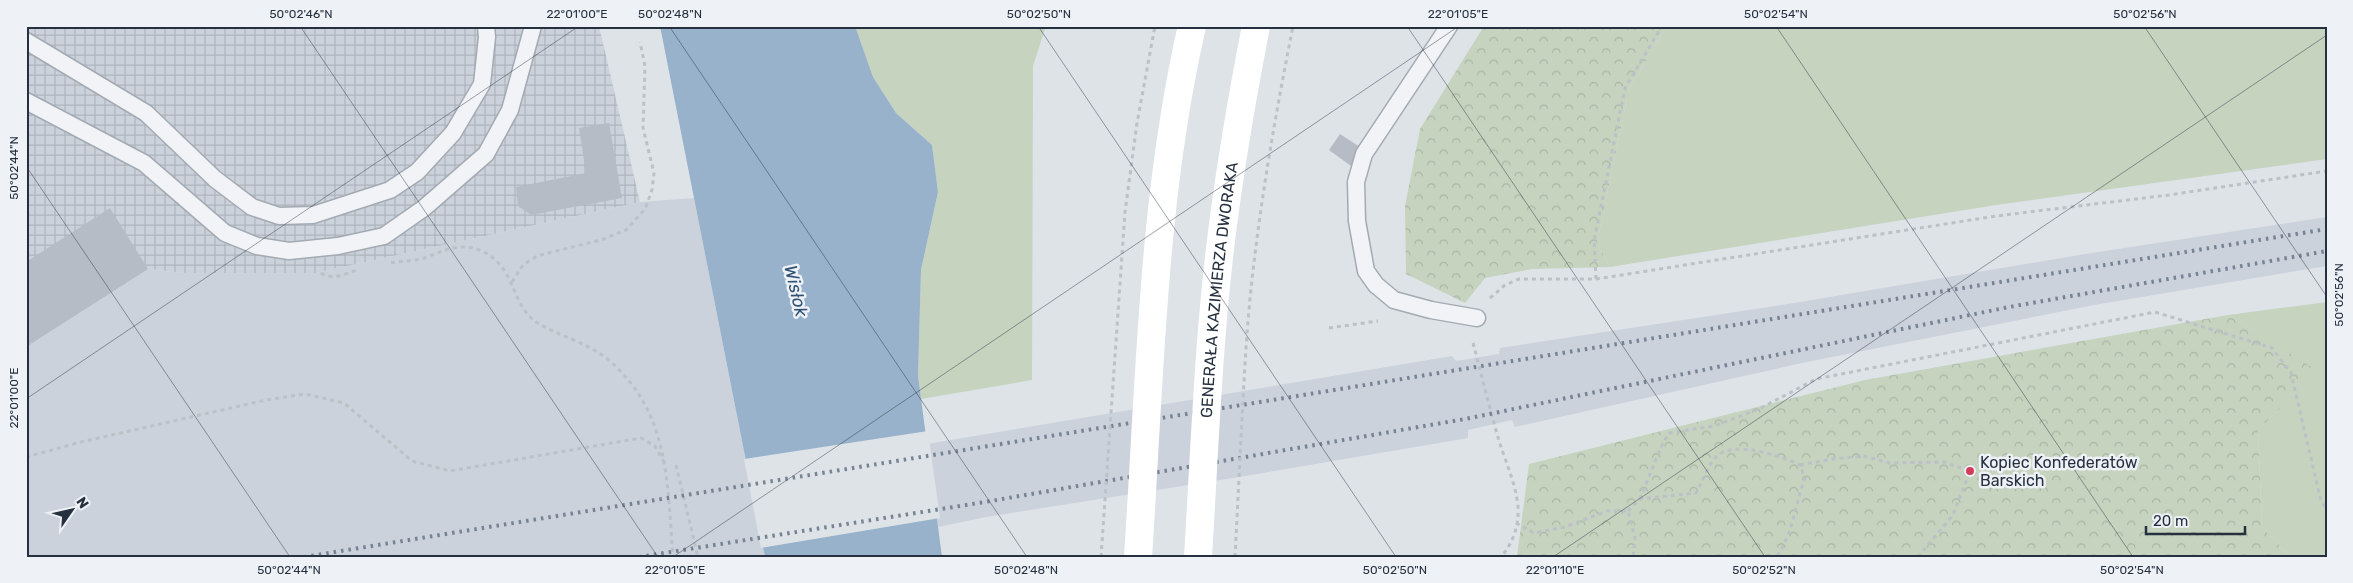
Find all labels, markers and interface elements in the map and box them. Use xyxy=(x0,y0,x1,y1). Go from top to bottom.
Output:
text: 50°02'46"N xyxy=(269,7,333,21)
text: 22°01'00"E xyxy=(546,7,608,21)
text: 50°02'48"N xyxy=(638,7,702,21)
text: 50°02'50"N xyxy=(1007,7,1071,21)
text: 22°01'05"E xyxy=(1428,7,1488,21)
text: 50°02'54"N xyxy=(1744,7,1808,21)
text: 50°02'56"N xyxy=(2113,7,2177,21)
text: 50°02'44"N xyxy=(7,136,21,200)
street label: GENERAŁA KAZIMIERZA DWORAKA xyxy=(1196,160,1241,419)
water label: Wisłok xyxy=(779,263,813,320)
text: 50°02'56"N xyxy=(2332,263,2346,327)
text: 22°01'00"E xyxy=(7,367,21,429)
place label: Kopiec Konfederatów Barskich xyxy=(1980,453,2138,490)
marker: Kopiec Konfederatów Barskich xyxy=(1964,465,1976,477)
north arrow xyxy=(48,486,98,536)
text: N xyxy=(72,494,92,512)
scale bar xyxy=(2146,503,2244,535)
text: 20 m xyxy=(2153,512,2188,530)
text: 50°02'44"N xyxy=(257,563,321,577)
text: 22°01'05"E xyxy=(645,563,705,577)
text: 50°02'48"N xyxy=(994,563,1058,577)
text: 50°02'50"N xyxy=(1363,563,1427,577)
text: 22°01'10"E xyxy=(1526,563,1584,577)
text: 50°02'52"N xyxy=(1732,563,1796,577)
text: 50°02'54"N xyxy=(2100,563,2164,577)

